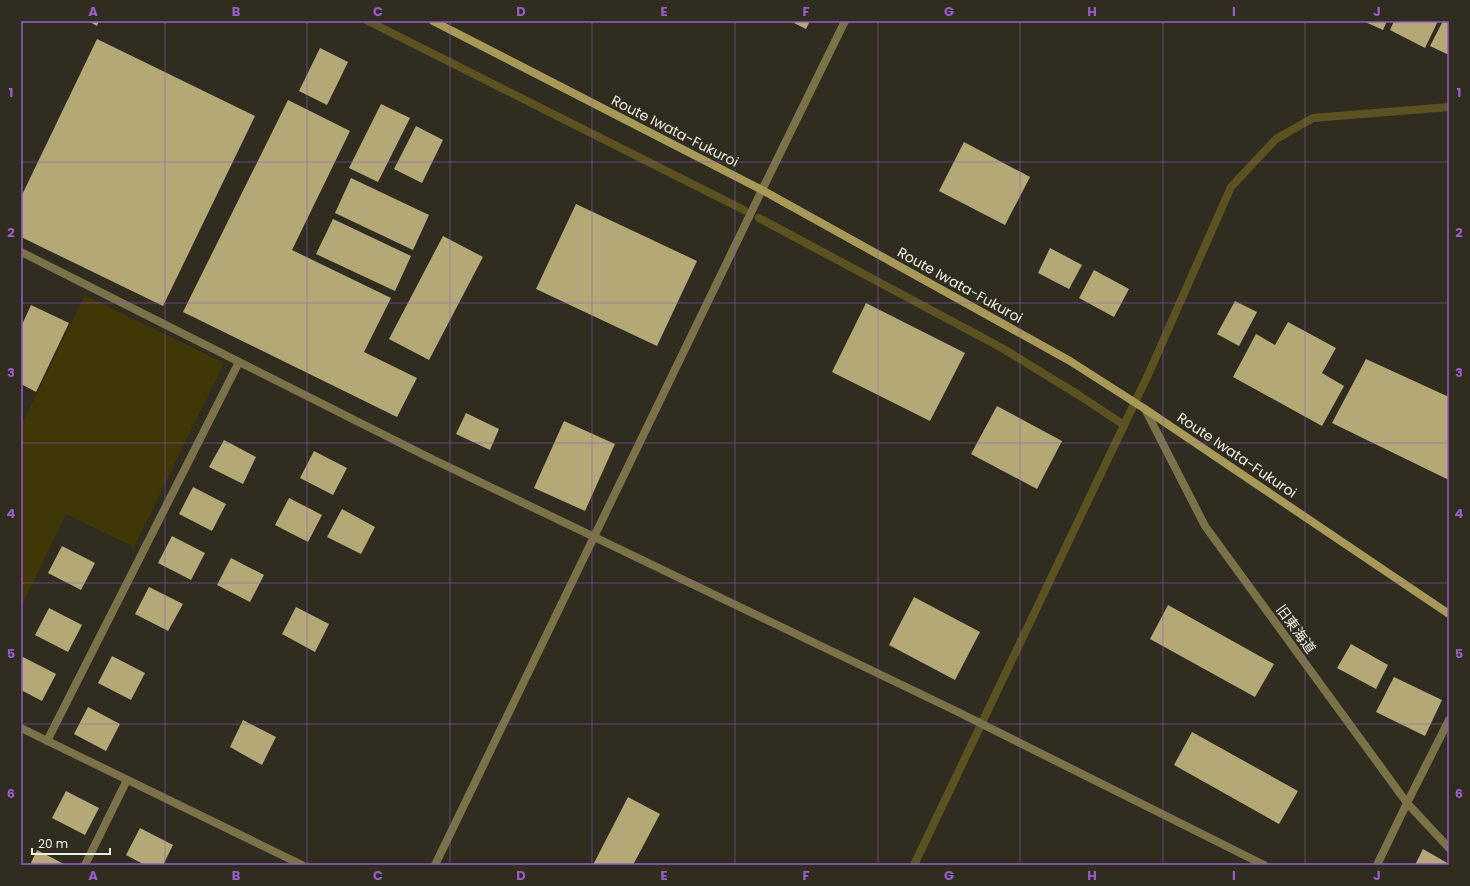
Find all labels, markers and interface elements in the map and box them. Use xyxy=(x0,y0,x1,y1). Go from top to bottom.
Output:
text: A xyxy=(88,2,98,21)
text: B xyxy=(232,2,241,21)
text: C xyxy=(373,2,383,21)
text: D xyxy=(516,2,526,21)
text: E xyxy=(660,2,668,21)
text: F xyxy=(802,2,810,21)
text: G xyxy=(944,2,954,21)
text: H xyxy=(1087,2,1097,21)
text: I xyxy=(1232,2,1236,21)
text: J xyxy=(1373,2,1381,21)
text: 1 xyxy=(9,83,13,102)
text: 1 xyxy=(1457,83,1461,102)
street label: Route Iwata-Fukuroi xyxy=(608,90,742,172)
text: 2 xyxy=(7,223,15,242)
text: 2 xyxy=(1455,223,1463,242)
street label: Route Iwata-Fukuroi xyxy=(894,242,1026,328)
text: 3 xyxy=(7,363,15,382)
text: 3 xyxy=(1455,363,1463,382)
street label: Route Iwata-Fukuroi xyxy=(1173,407,1301,503)
text: 4 xyxy=(7,504,16,523)
text: 4 xyxy=(1455,504,1464,523)
street label: 旧東海道 xyxy=(1271,600,1321,658)
text: 5 xyxy=(7,644,15,663)
text: 5 xyxy=(1455,644,1463,663)
text: 6 xyxy=(7,784,15,803)
text: 6 xyxy=(1455,784,1463,803)
scale bar xyxy=(32,830,110,856)
text: 20 m xyxy=(38,835,68,852)
text: A xyxy=(88,866,98,885)
text: B xyxy=(232,866,241,885)
text: C xyxy=(373,866,383,885)
text: D xyxy=(516,866,526,885)
text: E xyxy=(660,866,668,885)
text: F xyxy=(802,866,810,885)
text: G xyxy=(944,866,954,885)
text: H xyxy=(1087,866,1097,885)
text: I xyxy=(1232,866,1236,885)
text: J xyxy=(1373,866,1381,885)

